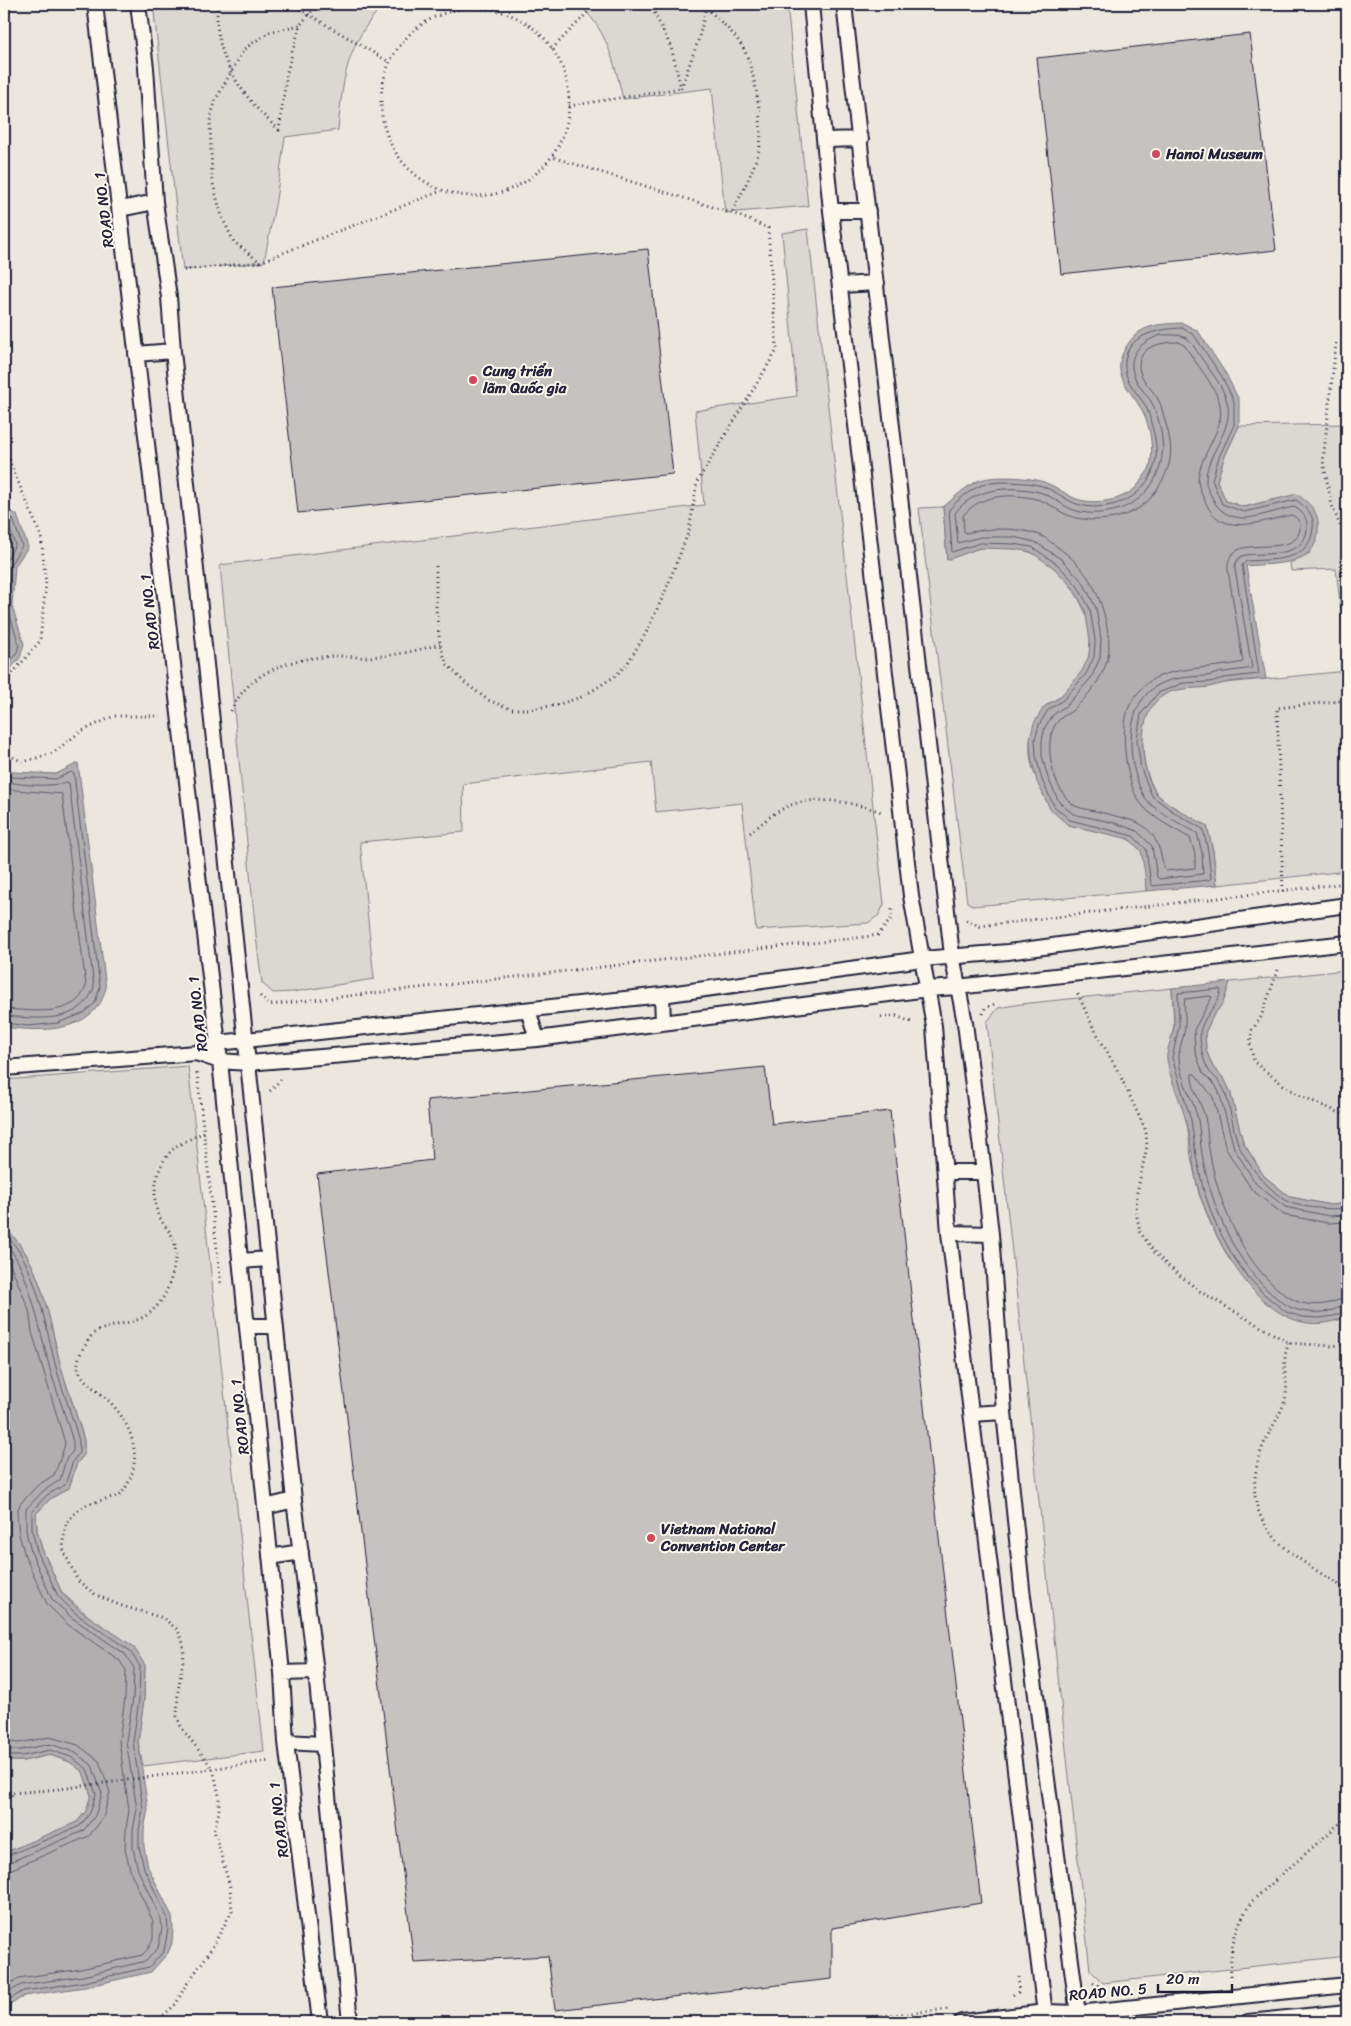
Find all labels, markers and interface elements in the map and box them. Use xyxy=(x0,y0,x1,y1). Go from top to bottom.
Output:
place label: Hanoi Museum xyxy=(1165,141,1263,167)
marker: Hanoi Museum xyxy=(1150,148,1162,160)
street label: ROAD NO. 1 xyxy=(86,171,122,249)
place label: Cung triển lãm Quốc gia xyxy=(482,358,567,401)
marker: Cung triển lãm Quốc gia xyxy=(467,374,479,386)
street label: ROAD NO. 1 xyxy=(132,573,168,651)
street label: ROAD NO. 1 xyxy=(180,975,216,1053)
street label: ROAD NO. 1 xyxy=(223,1378,257,1456)
place label: Vietnam National Convention Center xyxy=(660,1516,786,1559)
marker: Vietnam National Convention Center xyxy=(645,1532,657,1544)
street label: ROAD NO. 1 xyxy=(261,1781,297,1859)
scale bar xyxy=(1158,1961,1232,1993)
text: 20 m xyxy=(1166,1966,1200,1992)
street label: ROAD NO. 5 xyxy=(1068,1976,1148,2008)

